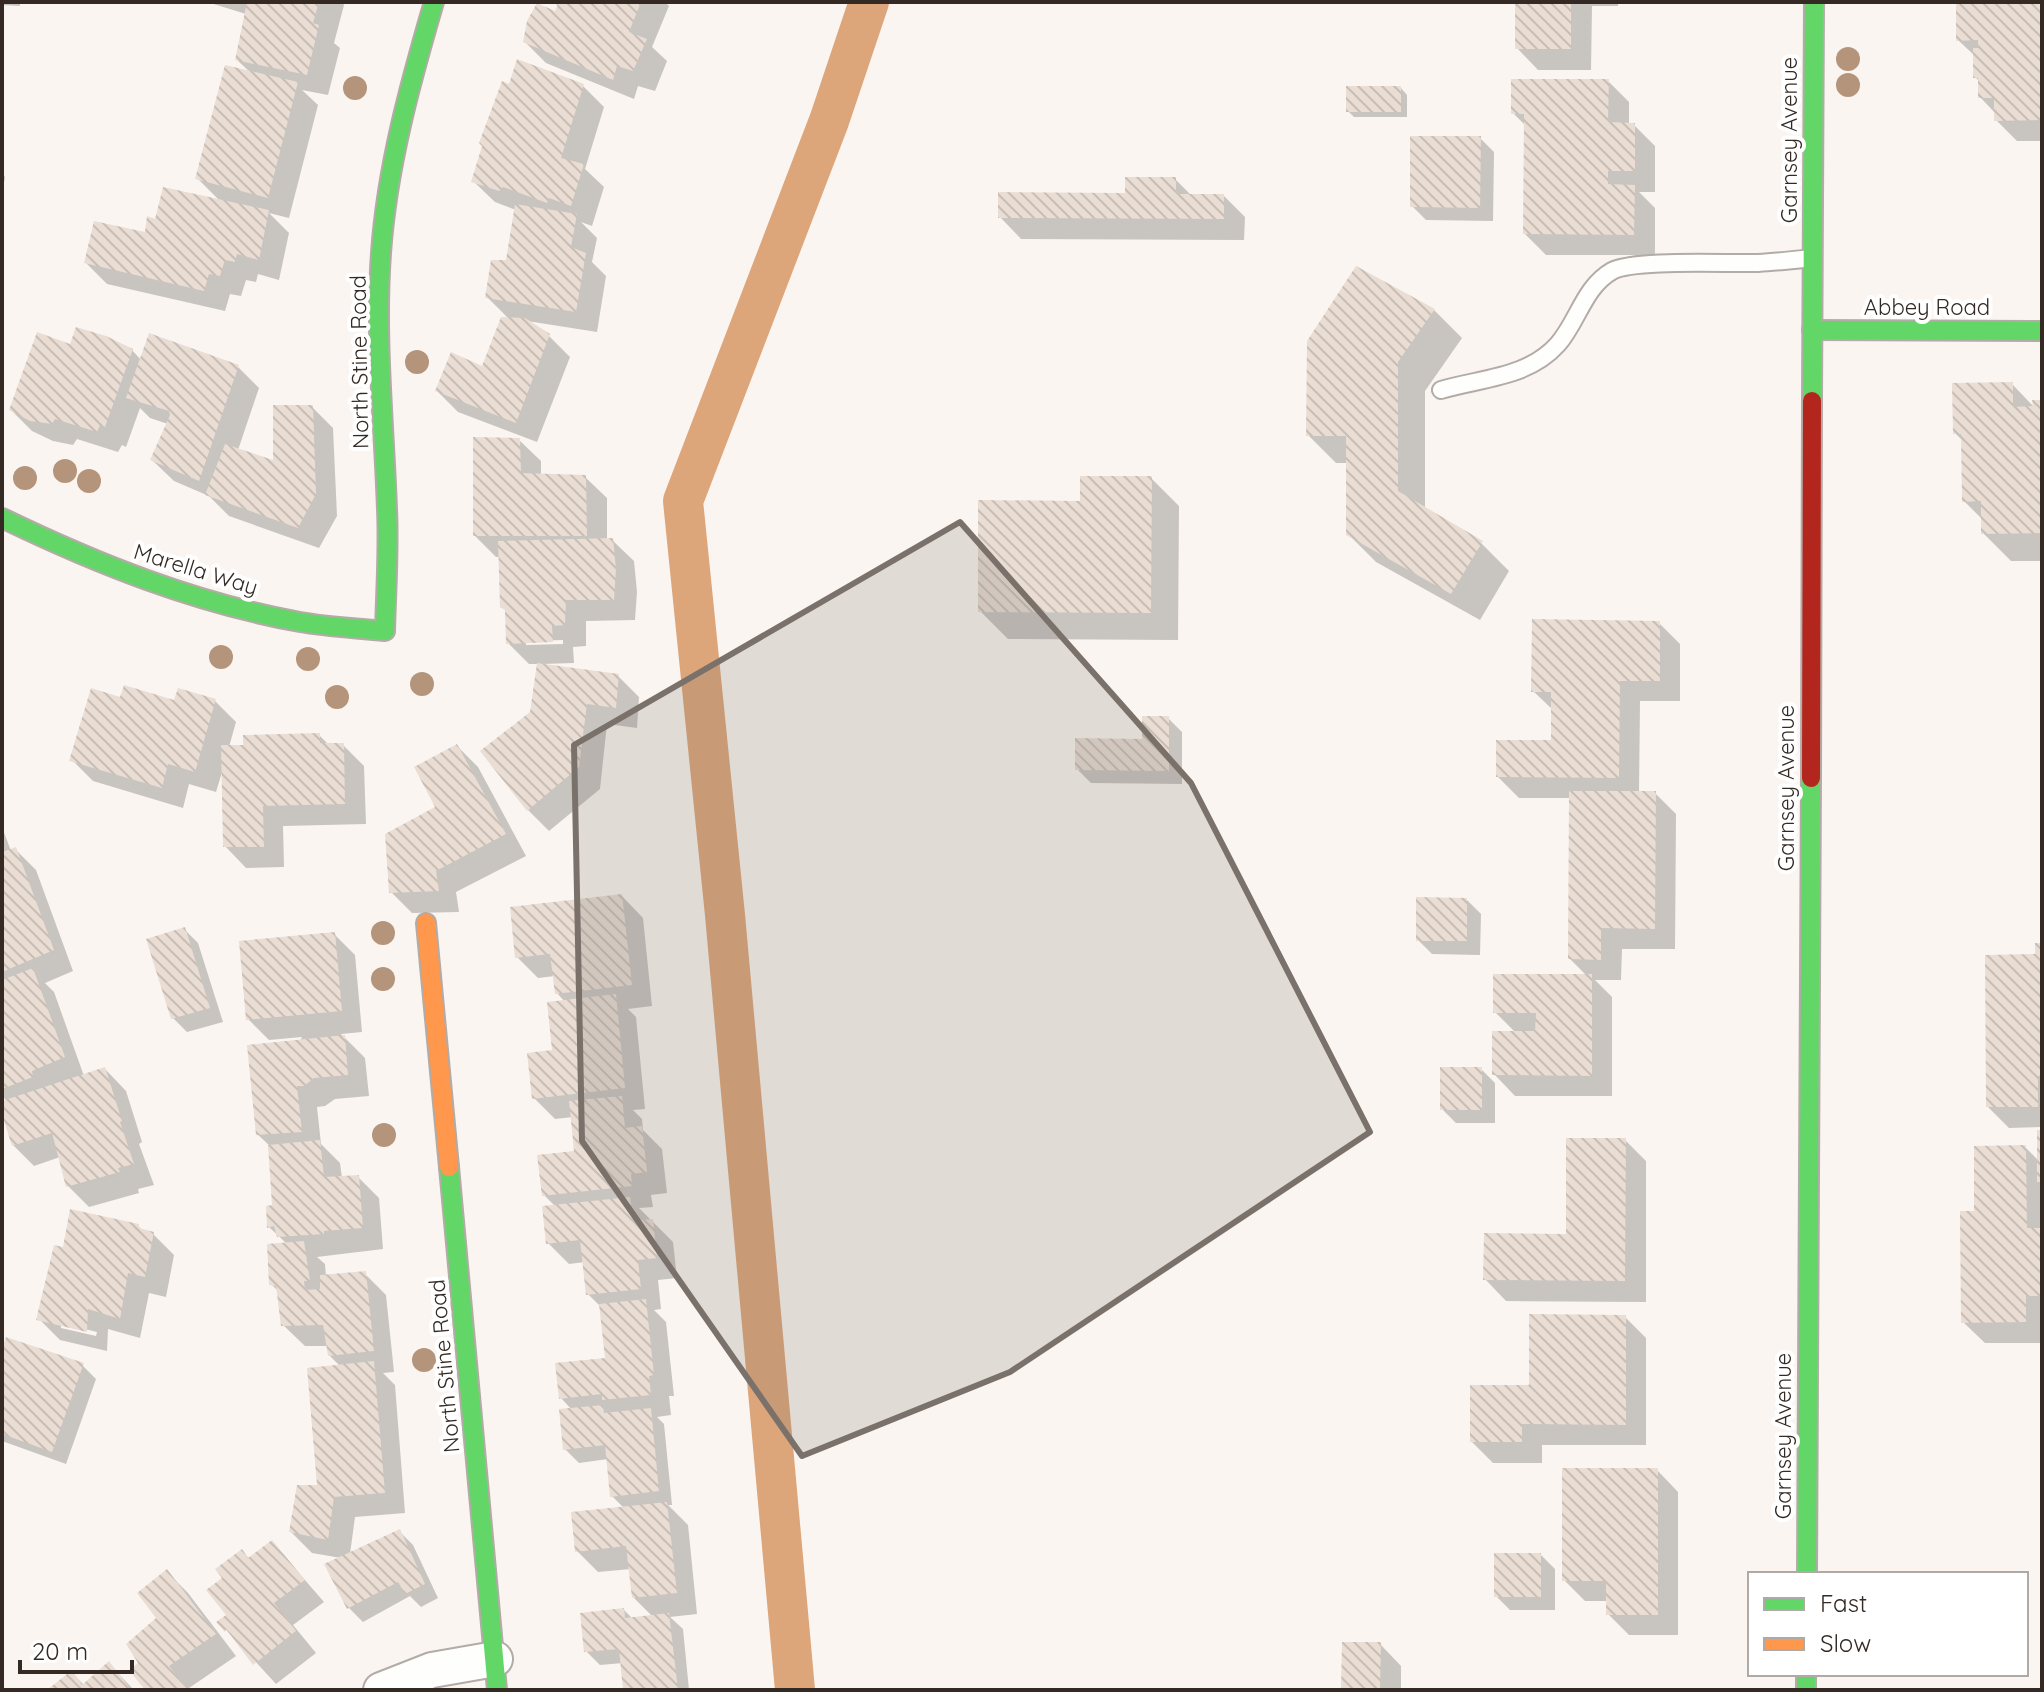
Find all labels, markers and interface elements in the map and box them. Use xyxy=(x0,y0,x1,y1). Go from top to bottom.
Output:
street label: Garnsey Avenue xyxy=(1775,57,1803,223)
street label: North Stine Road xyxy=(343,275,375,449)
street label: Abbey Road xyxy=(1864,293,1990,321)
street label: Marella Way xyxy=(131,537,261,601)
street label: Garnsey Avenue xyxy=(1772,705,1800,871)
street label: North Stine Road xyxy=(422,1278,466,1454)
street label: Garnsey Avenue xyxy=(1769,1353,1797,1519)
legend xyxy=(1748,1572,2028,1676)
text: Fast xyxy=(1820,1588,1867,1618)
scale bar xyxy=(20,1624,132,1674)
text: Slow xyxy=(1820,1628,1871,1658)
text: 20 m xyxy=(32,1636,88,1666)

